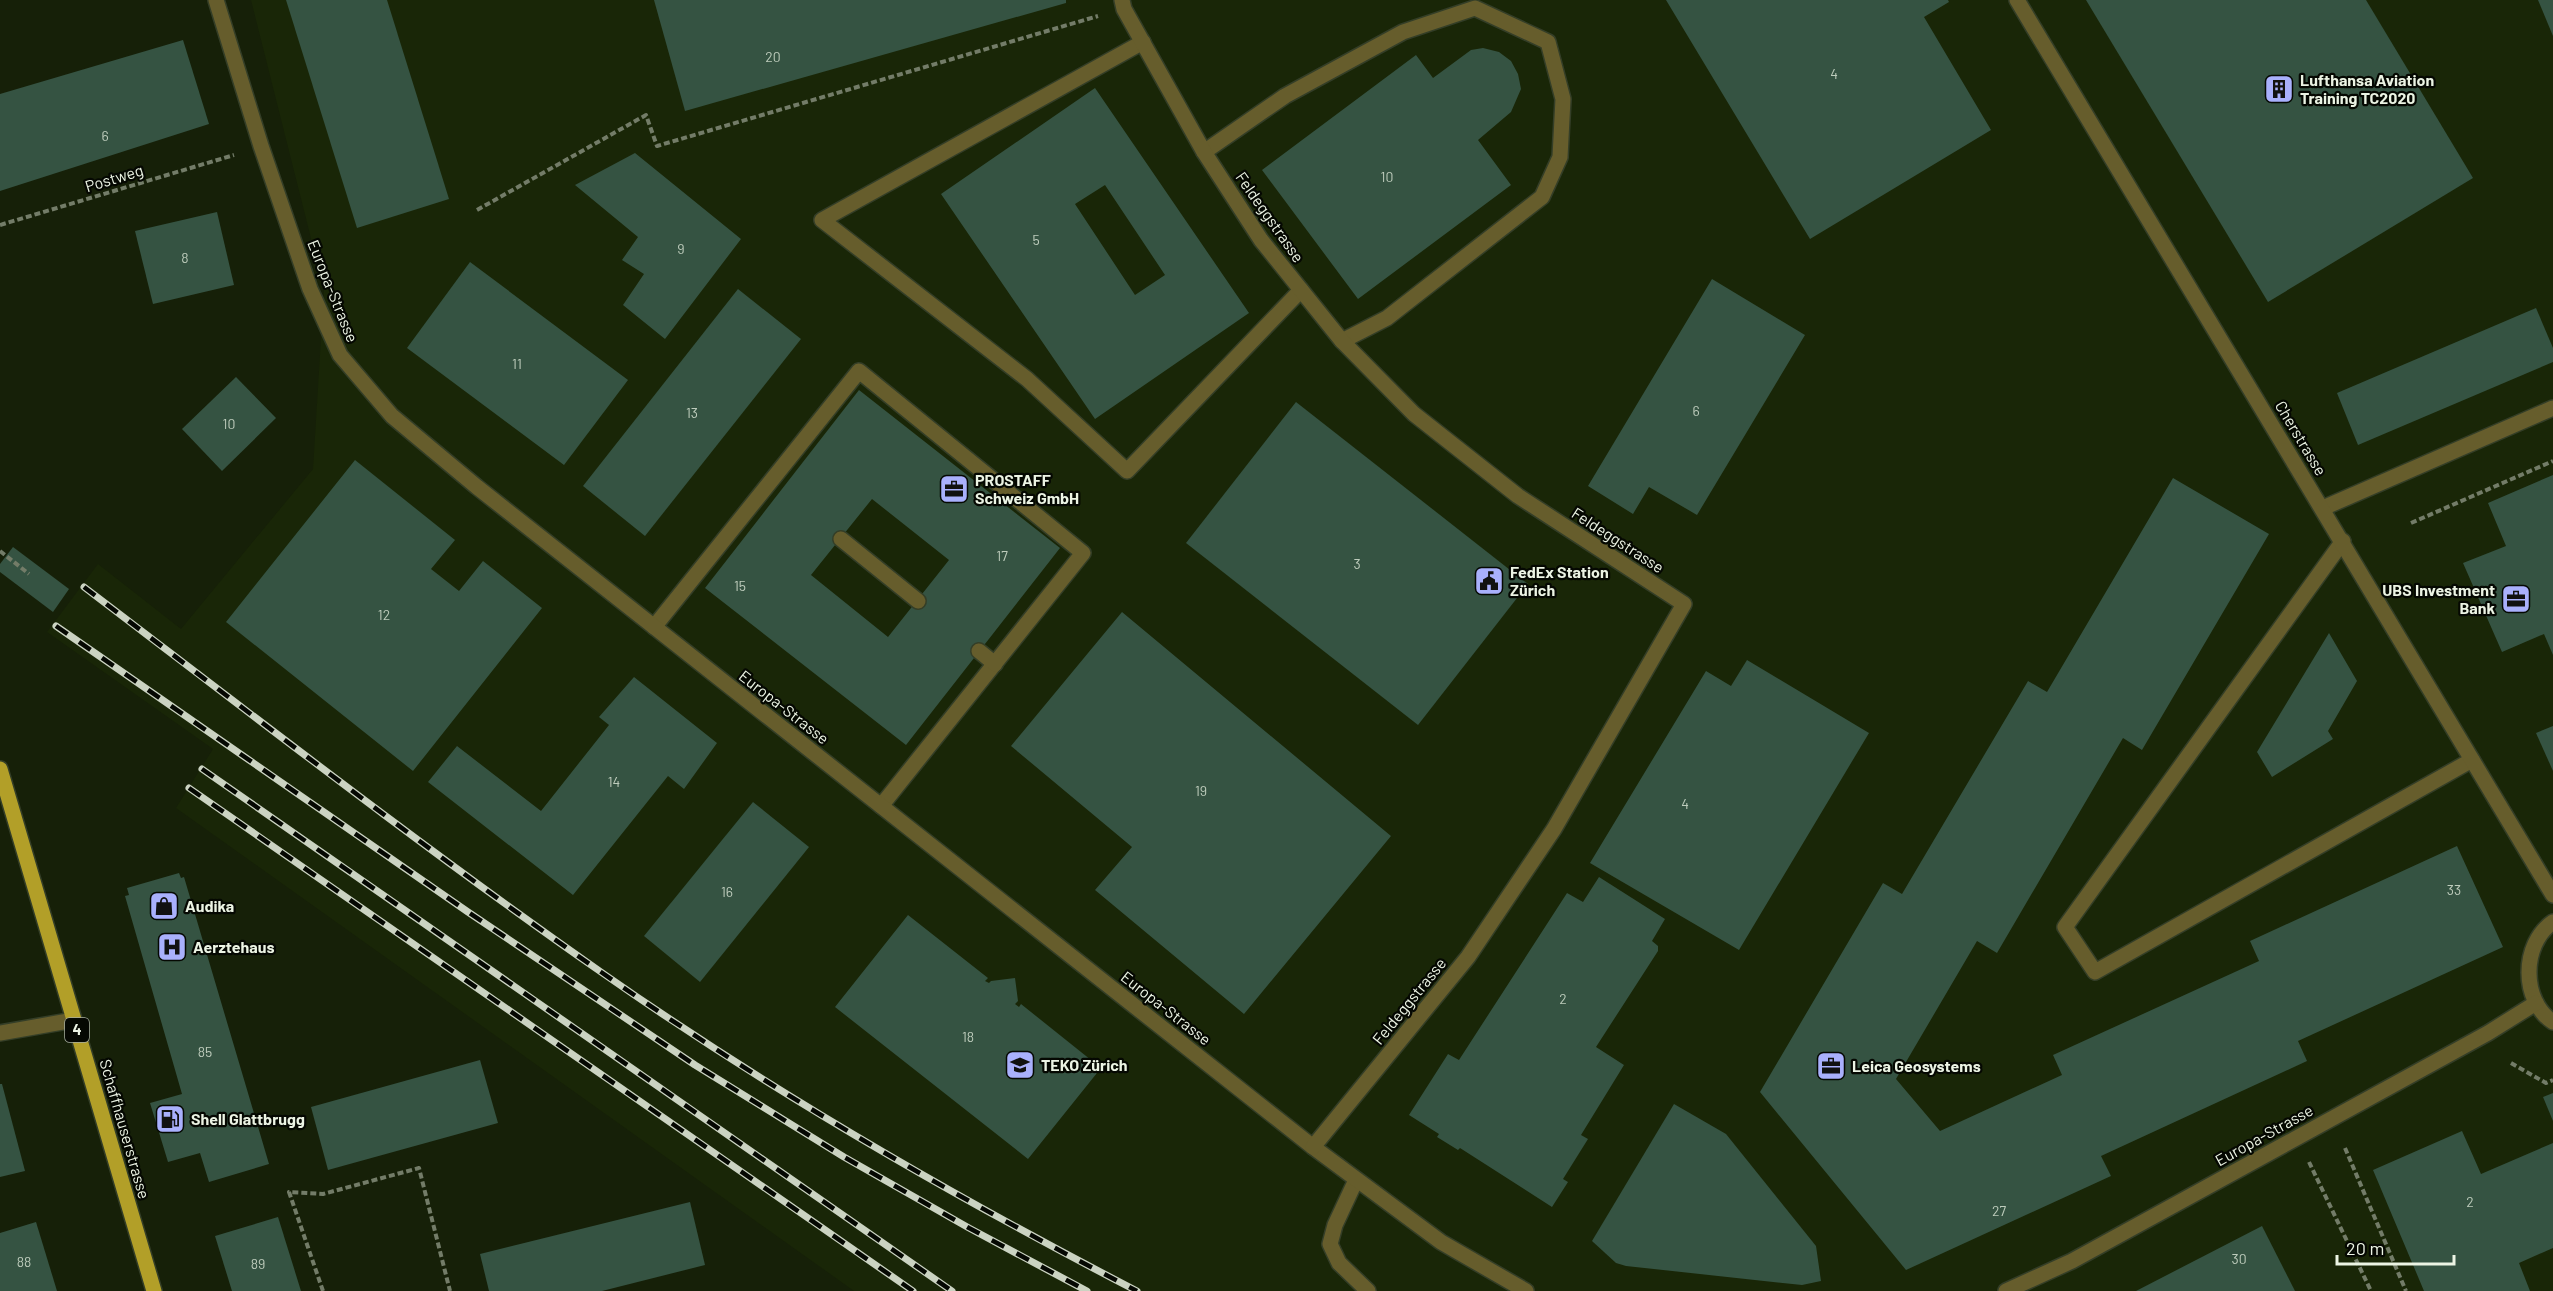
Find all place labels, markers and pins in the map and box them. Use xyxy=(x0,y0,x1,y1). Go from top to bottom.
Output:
place label: Lufthansa Aviation Training TC2020 xyxy=(2300,70,2434,107)
building icon: Lufthansa Aviation Training TC2020 xyxy=(2263,73,2295,105)
place label: PROSTAFF Schweiz GmbH xyxy=(975,470,1079,507)
office icon: PROSTAFF Schweiz GmbH xyxy=(938,473,970,505)
place label: FedEx Station Zürich xyxy=(1510,562,1609,599)
public building icon: FedEx Station Zürich xyxy=(1473,565,1505,597)
place label: UBS Investment Bank xyxy=(2382,580,2495,617)
office icon: UBS Investment Bank xyxy=(2500,583,2532,615)
shop icon: Audika xyxy=(148,890,180,922)
place label: Audika xyxy=(185,896,234,915)
hospital icon: Aerztehaus xyxy=(156,931,188,963)
place label: Aerztehaus xyxy=(193,937,274,956)
school or university icon: TEKO Zürich xyxy=(1004,1049,1036,1081)
office icon: Leica Geosystems xyxy=(1815,1050,1847,1082)
place label: TEKO Zürich xyxy=(1041,1055,1128,1074)
place label: Leica Geosystems xyxy=(1852,1056,1981,1075)
fuel station icon: Shell Glattbrugg xyxy=(154,1103,186,1135)
place label: Shell Glattbrugg xyxy=(191,1109,305,1128)

